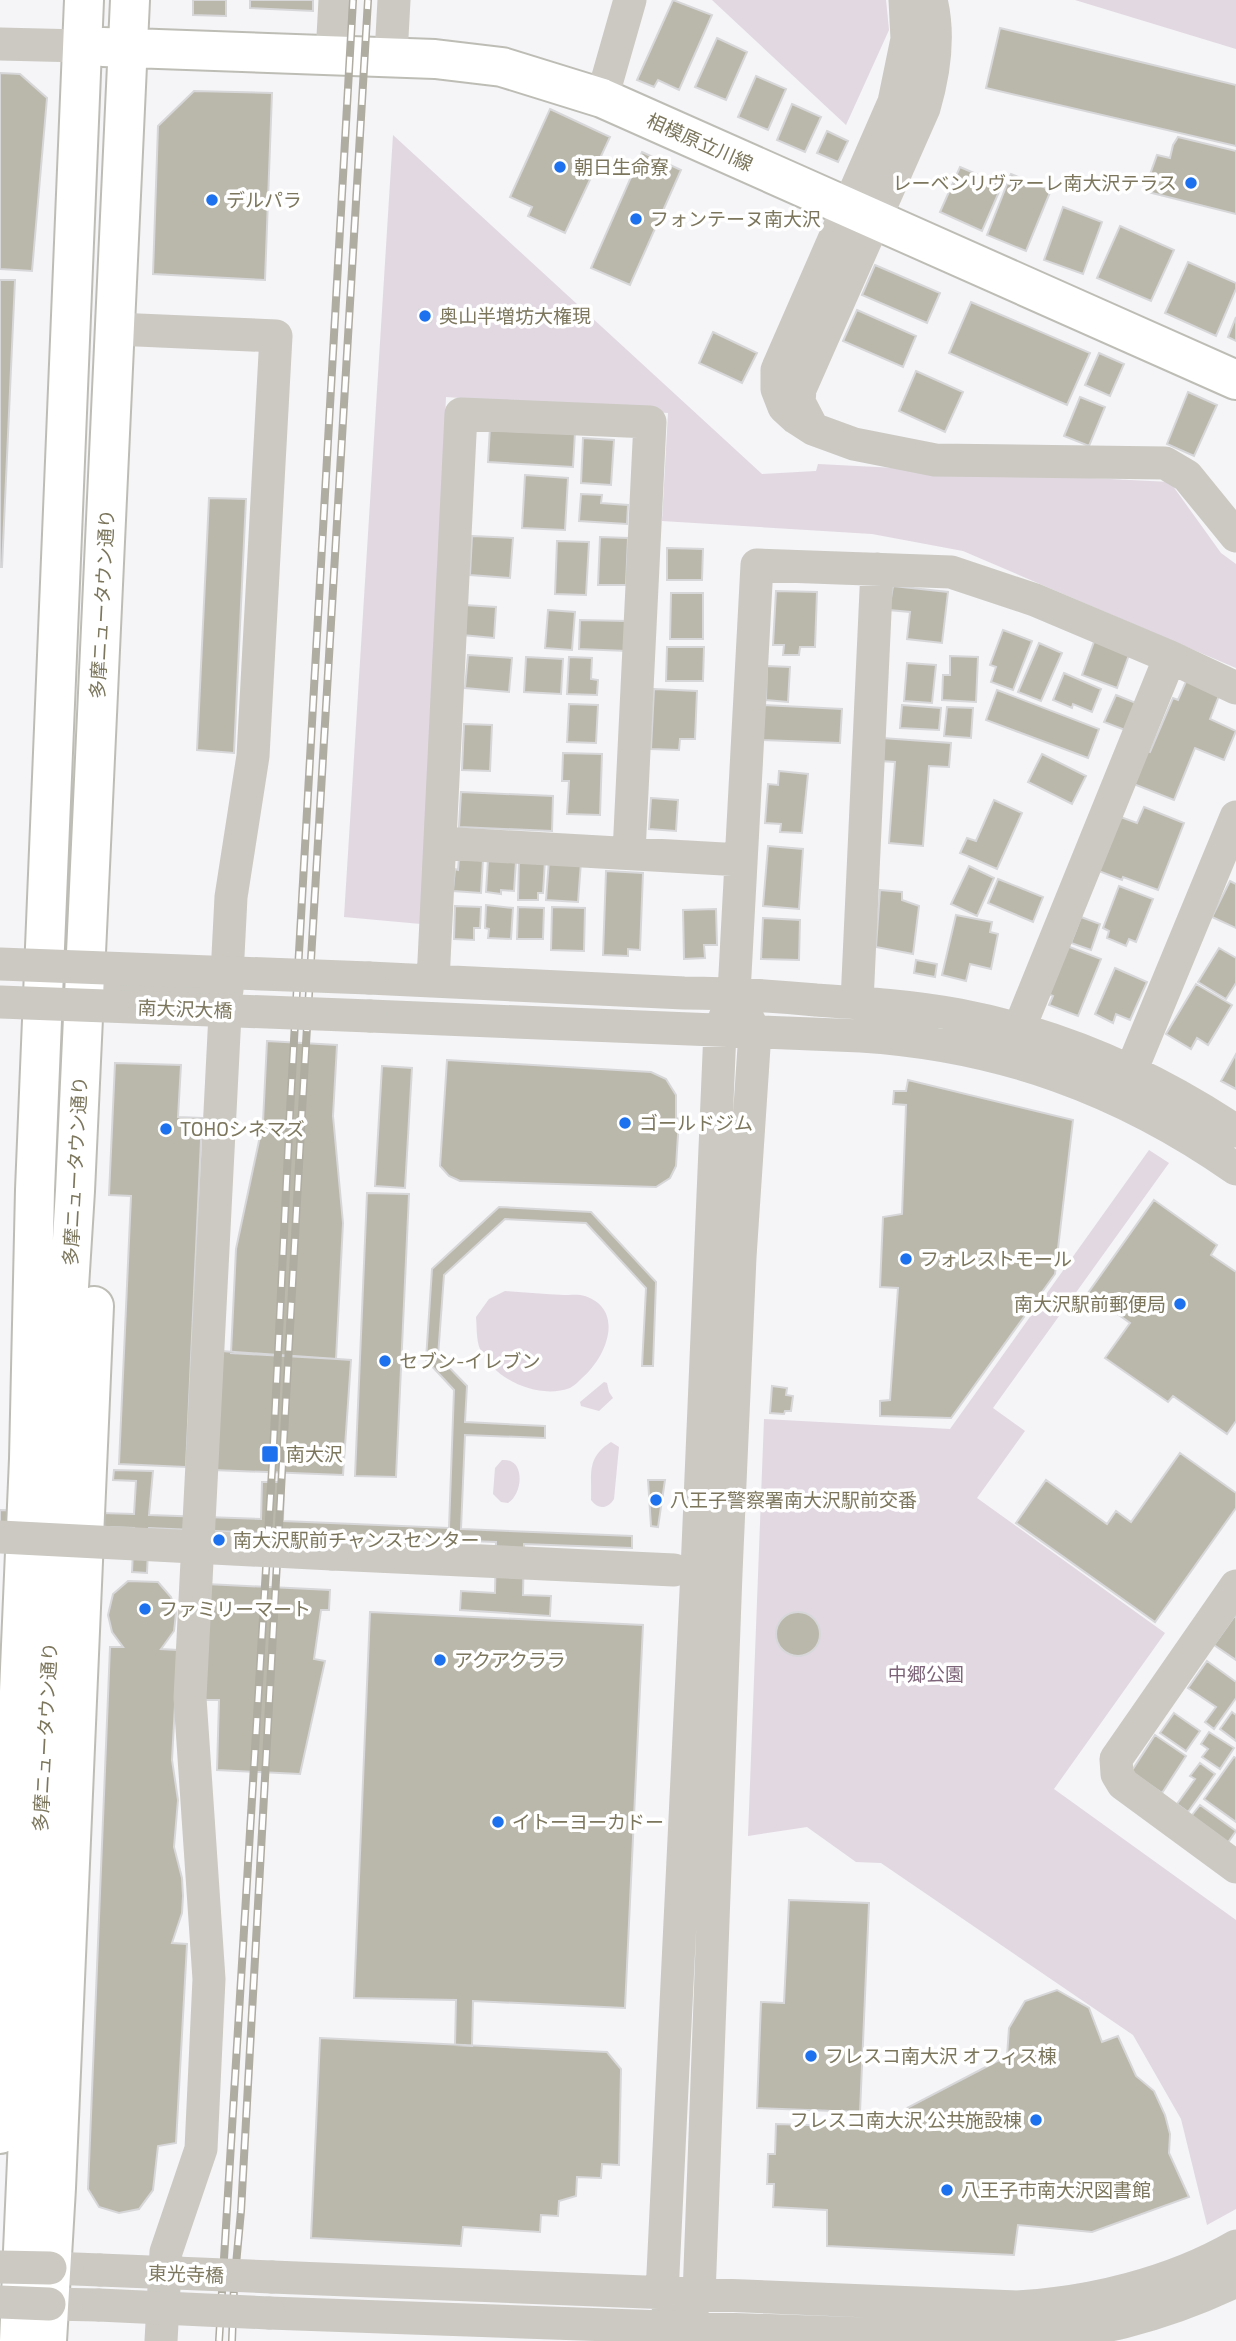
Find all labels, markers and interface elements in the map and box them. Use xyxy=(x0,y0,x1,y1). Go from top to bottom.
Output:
street label: 相模原立川線 xyxy=(643,108,757,175)
place label: 朝日生命寮 xyxy=(574,155,669,178)
marker: 朝日生命寮 xyxy=(552,159,568,175)
place label: レーベンリヴァーレ南大沢テラス xyxy=(892,171,1177,194)
marker: レーベンリヴァーレ南大沢テラス xyxy=(1183,175,1199,191)
place label: デルパラ xyxy=(226,188,302,211)
marker: デルパラ xyxy=(204,192,220,208)
place label: フォンテーヌ南大沢 xyxy=(650,207,821,230)
marker: フォンテーヌ南大沢 xyxy=(628,211,644,227)
place label: 奥山半増坊大権現 xyxy=(439,304,591,327)
marker: 奥山半増坊大権現 xyxy=(417,308,433,324)
street label: 多摩ニュータウン通り xyxy=(85,508,118,699)
street label: 南大沢大橋 xyxy=(137,995,233,1022)
street label: 多摩ニュータウン通り xyxy=(58,1075,91,1266)
place label: ゴールドジム xyxy=(639,1111,753,1134)
marker: ゴールドジム xyxy=(617,1115,633,1131)
place label: TOHOシネマズ xyxy=(180,1117,305,1140)
marker: TOHOシネマズ xyxy=(158,1121,174,1137)
place label: フォレストモール xyxy=(920,1247,1072,1270)
marker: フォレストモール xyxy=(898,1251,914,1267)
place label: 南大沢駅前郵便局 xyxy=(1014,1292,1166,1315)
marker: 南大沢駅前郵便局 xyxy=(1172,1296,1188,1312)
place label: セブン-イレブン xyxy=(399,1349,541,1372)
marker: セブン-イレブン xyxy=(377,1353,393,1369)
place label: 南大沢 xyxy=(286,1442,343,1465)
marker: 南大沢 xyxy=(260,1444,280,1464)
place label: 八王子警察署南大沢駅前交番 xyxy=(670,1488,917,1511)
marker: 八王子警察署南大沢駅前交番 xyxy=(648,1492,664,1508)
place label: 南大沢駅前チャンスセンター xyxy=(233,1528,479,1551)
marker: 南大沢駅前チャンスセンター xyxy=(211,1532,227,1548)
place label: ファミリーマート xyxy=(159,1597,311,1620)
marker: ファミリーマート xyxy=(137,1601,153,1617)
street label: 多摩ニュータウン通り xyxy=(28,1641,61,1832)
place label: アクアクララ xyxy=(454,1648,566,1671)
marker: アクアクララ xyxy=(432,1652,448,1668)
park label: 中郷公園 xyxy=(888,1662,964,1685)
place label: イトーヨーカドー xyxy=(512,1810,664,1833)
marker: イトーヨーカドー xyxy=(490,1814,506,1830)
place label: フレスコ南大沢 オフィス棟 xyxy=(825,2044,1057,2067)
marker: フレスコ南大沢 オフィス棟 xyxy=(803,2048,819,2064)
place label: フレスコ南大沢 公共施設棟 xyxy=(790,2108,1022,2131)
marker: フレスコ南大沢 公共施設棟 xyxy=(1028,2112,1044,2128)
place label: 八王子市南大沢図書館 xyxy=(961,2178,1151,2201)
marker: 八王子市南大沢図書館 xyxy=(939,2182,955,2198)
street label: 東光寺橋 xyxy=(148,2261,224,2286)

